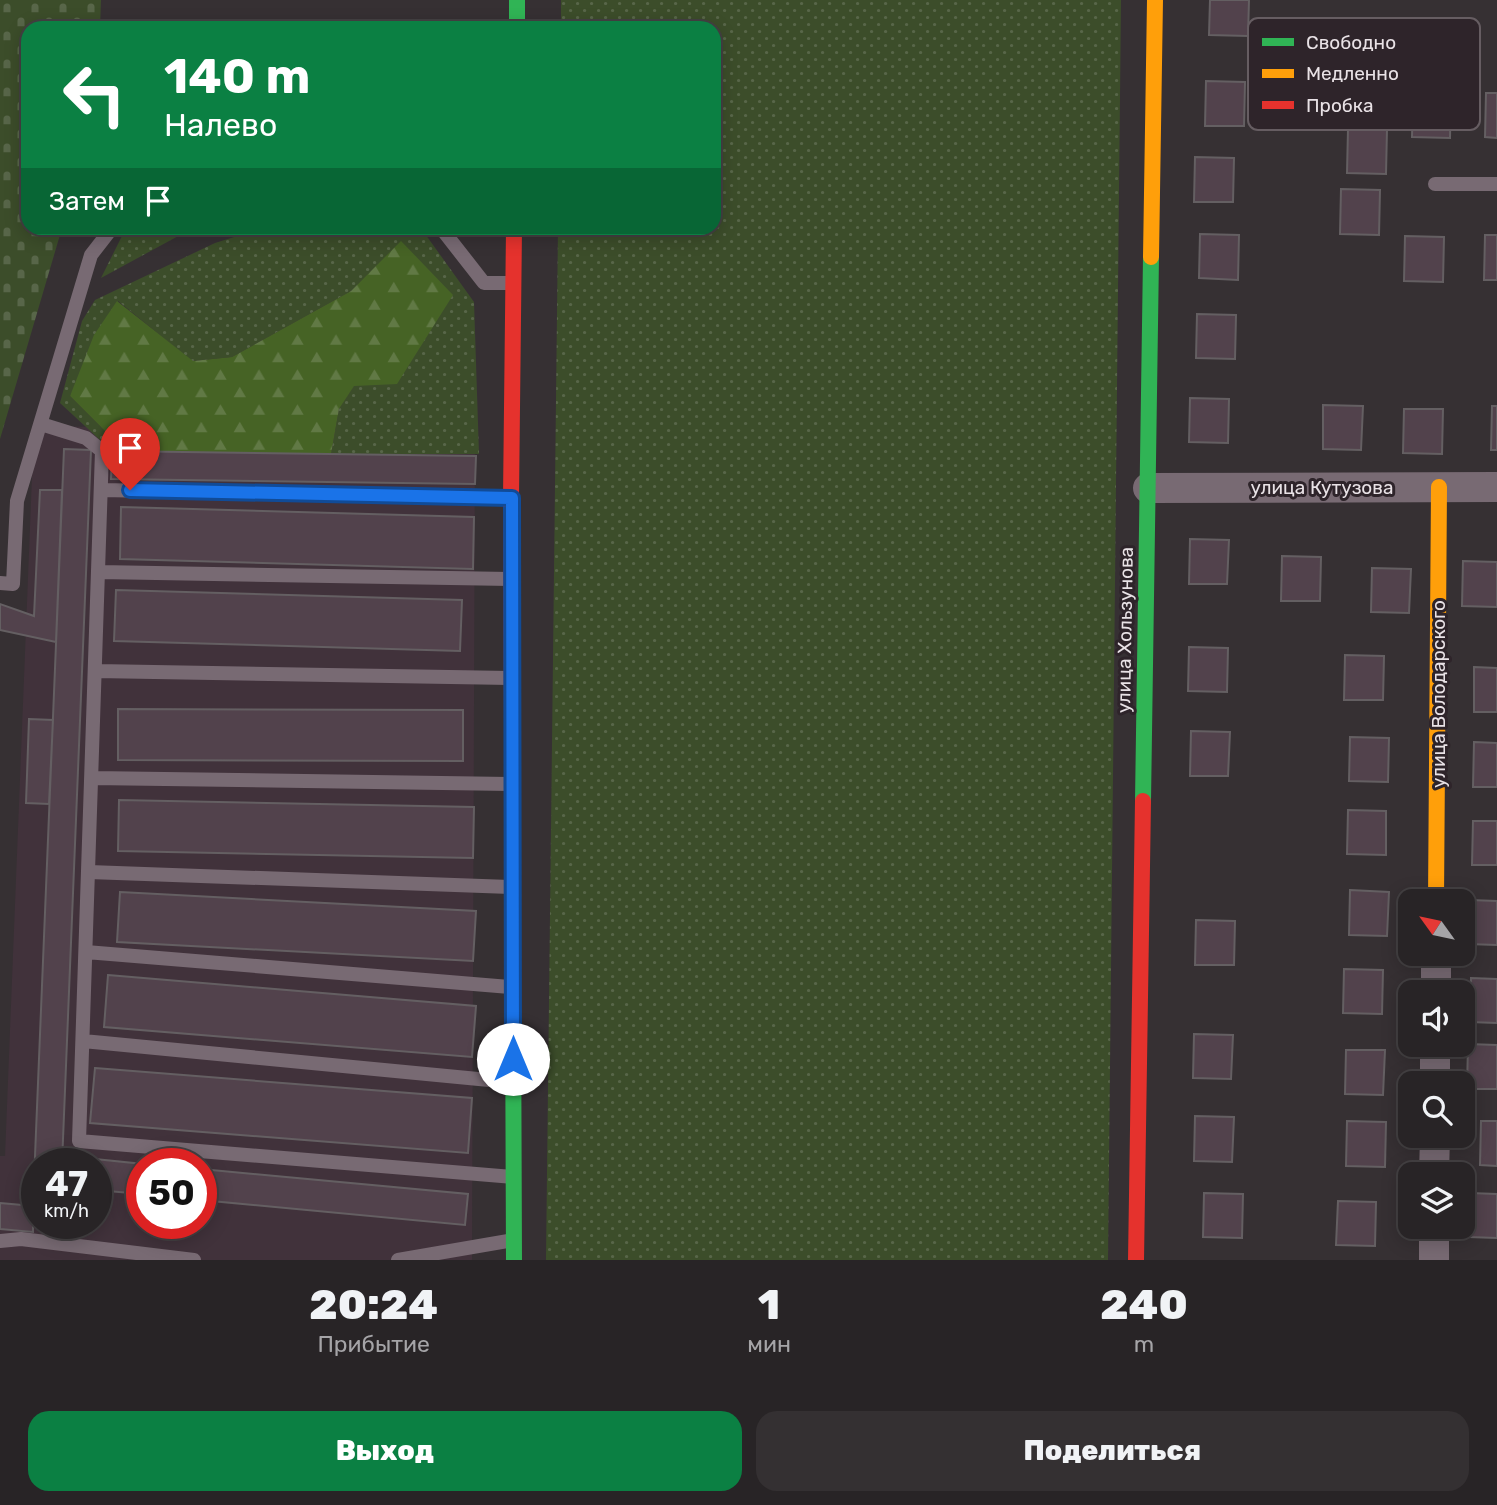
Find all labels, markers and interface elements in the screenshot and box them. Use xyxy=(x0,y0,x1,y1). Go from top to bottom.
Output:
legend xyxy=(1248,18,1480,130)
text: Свободно xyxy=(1306,31,1396,54)
text: 140 m xyxy=(164,47,310,105)
icon: left xyxy=(49,49,140,140)
text: Медленно xyxy=(1306,62,1399,85)
text: Пробка xyxy=(1306,94,1374,117)
text: Налево xyxy=(164,106,277,144)
icon: arrive xyxy=(139,182,177,220)
text: Затем xyxy=(49,186,125,217)
pin xyxy=(100,418,160,490)
icon: arrive xyxy=(111,429,149,467)
street label: улица Кутузова xyxy=(1251,476,1393,499)
street label: улица Хользунова xyxy=(1112,547,1138,713)
street label: улица Володарского xyxy=(1427,600,1450,788)
north arrow xyxy=(1398,889,1475,966)
map controls xyxy=(1398,889,1475,1239)
button: sound xyxy=(1398,980,1475,1057)
position arrow xyxy=(476,1022,550,1096)
button: search xyxy=(1398,1071,1475,1148)
speed limit sign: 50 xyxy=(126,1148,217,1239)
button: layers xyxy=(1398,1162,1475,1239)
text: 47 xyxy=(45,1163,88,1205)
text: km/h xyxy=(44,1200,89,1222)
text: 20:24 xyxy=(309,1280,438,1330)
text: 1 xyxy=(758,1280,780,1330)
text: 240 xyxy=(1100,1280,1188,1330)
text: Прибытие xyxy=(317,1330,430,1358)
text: мин xyxy=(747,1330,791,1358)
text: m xyxy=(1134,1330,1154,1358)
button: Выход xyxy=(28,1411,742,1491)
button: Поделиться xyxy=(756,1411,1469,1491)

